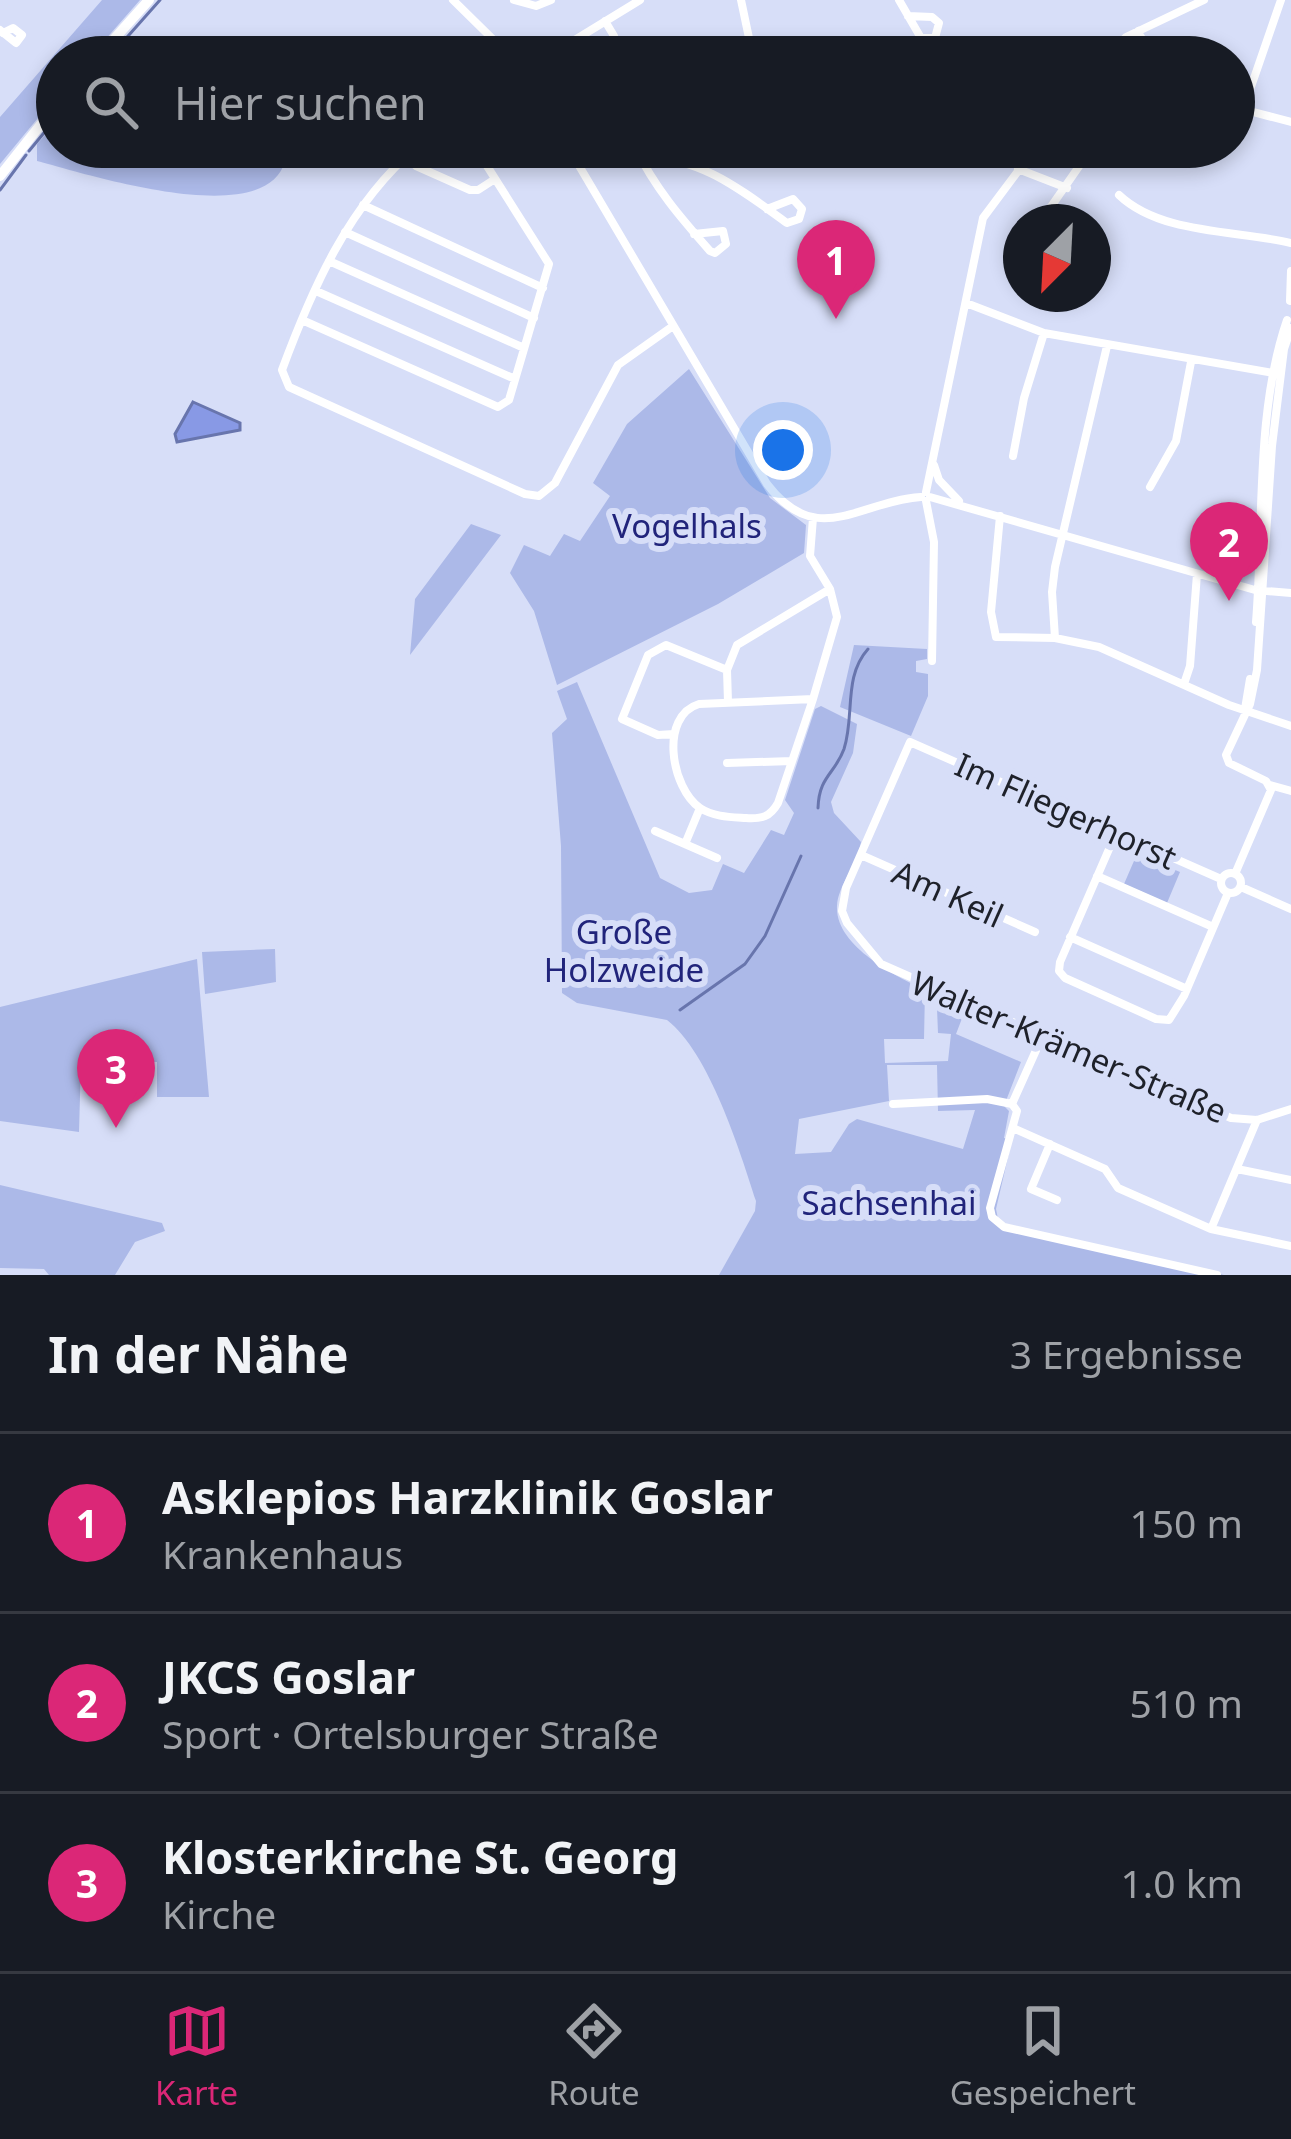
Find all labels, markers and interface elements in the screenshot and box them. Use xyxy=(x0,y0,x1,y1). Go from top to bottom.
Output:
search box xyxy=(36,36,1255,168)
icon: search xyxy=(78,69,144,135)
text: Hier suchen xyxy=(174,72,427,133)
north arrow xyxy=(1003,204,1111,312)
pin: 1 xyxy=(797,220,875,319)
your location xyxy=(753,420,813,480)
pin: 2 xyxy=(1190,502,1268,601)
park label: Vogelhals xyxy=(612,503,762,548)
street label: Im Fliegerhorst xyxy=(949,742,1184,879)
street label: Am Keil xyxy=(886,849,1011,938)
park label: Große Holzweide xyxy=(544,909,704,992)
street label: Walter-Krämer-Straße xyxy=(905,960,1234,1133)
pin: 3 xyxy=(77,1029,155,1128)
park label: Sachsenhai xyxy=(801,1180,977,1225)
text: In der Nähe xyxy=(48,1318,349,1388)
text: 3 Ergebnisse xyxy=(1010,1327,1243,1380)
text: Asklepios Harzklinik Goslar xyxy=(162,1466,773,1527)
text: 1 xyxy=(76,1496,98,1549)
text: 150 m xyxy=(1129,1496,1243,1549)
text: Krankenhaus xyxy=(162,1527,403,1580)
text: JKCS Goslar xyxy=(162,1646,415,1707)
text: 2 xyxy=(76,1676,98,1729)
text: 510 m xyxy=(1129,1676,1243,1729)
text: Sport · Ortelsburger Straße xyxy=(162,1707,659,1760)
text: Klosterkirche St. Georg xyxy=(162,1826,678,1887)
text: 3 xyxy=(76,1856,98,1909)
text: 1.0 km xyxy=(1121,1856,1243,1909)
text: Kirche xyxy=(162,1887,276,1940)
tab: Karte xyxy=(155,1998,238,2115)
tab: Route xyxy=(548,1998,640,2115)
tab: Gespeichert xyxy=(950,1998,1136,2115)

